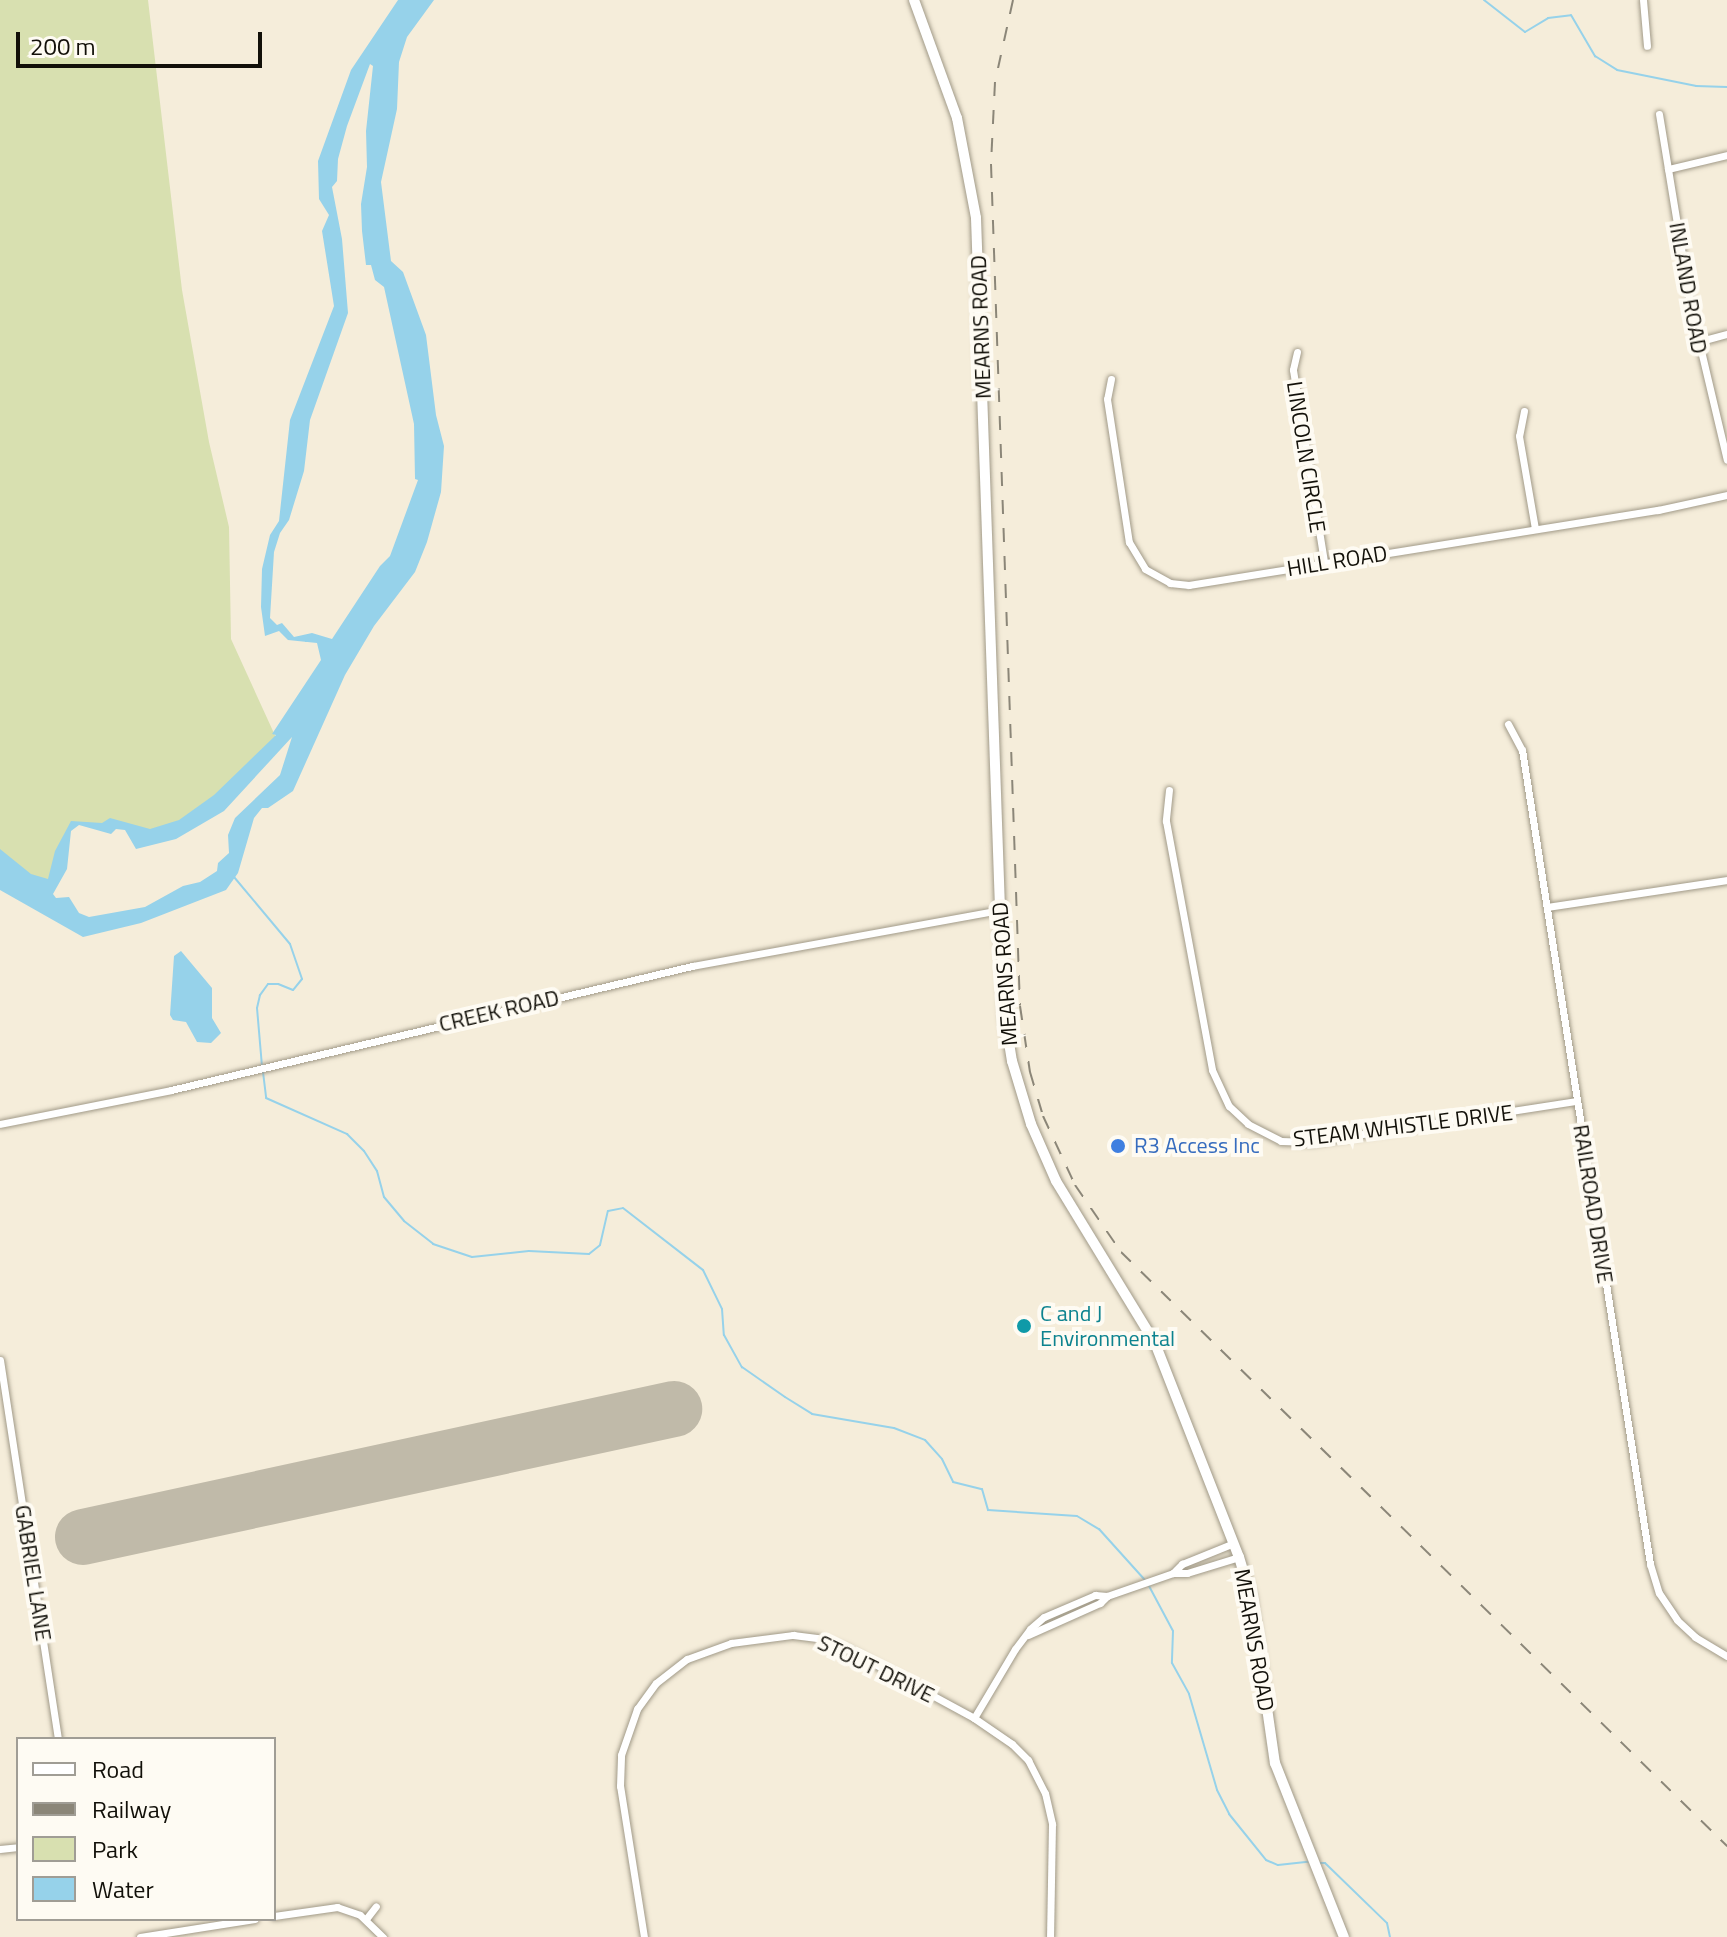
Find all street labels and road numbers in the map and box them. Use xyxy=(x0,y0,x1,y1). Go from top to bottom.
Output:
street label: INLAND ROAD xyxy=(1663,220,1713,356)
street label: MEARNS ROAD xyxy=(965,255,997,399)
street label: LINCOLN CIRCLE xyxy=(1281,379,1331,535)
street label: HILL ROAD xyxy=(1285,540,1389,582)
street label: MEARNS ROAD xyxy=(987,901,1023,1047)
street label: CREEK ROAD xyxy=(436,984,562,1038)
street label: STEAM WHISTLE DRIVE xyxy=(1292,1099,1514,1153)
street label: RAILROAD DRIVE xyxy=(1567,1123,1619,1285)
street label: GABRIEL LANE xyxy=(9,1503,57,1643)
street label: MEARNS ROAD xyxy=(1228,1567,1280,1713)
street label: STOUT DRIVE xyxy=(813,1629,939,1709)

